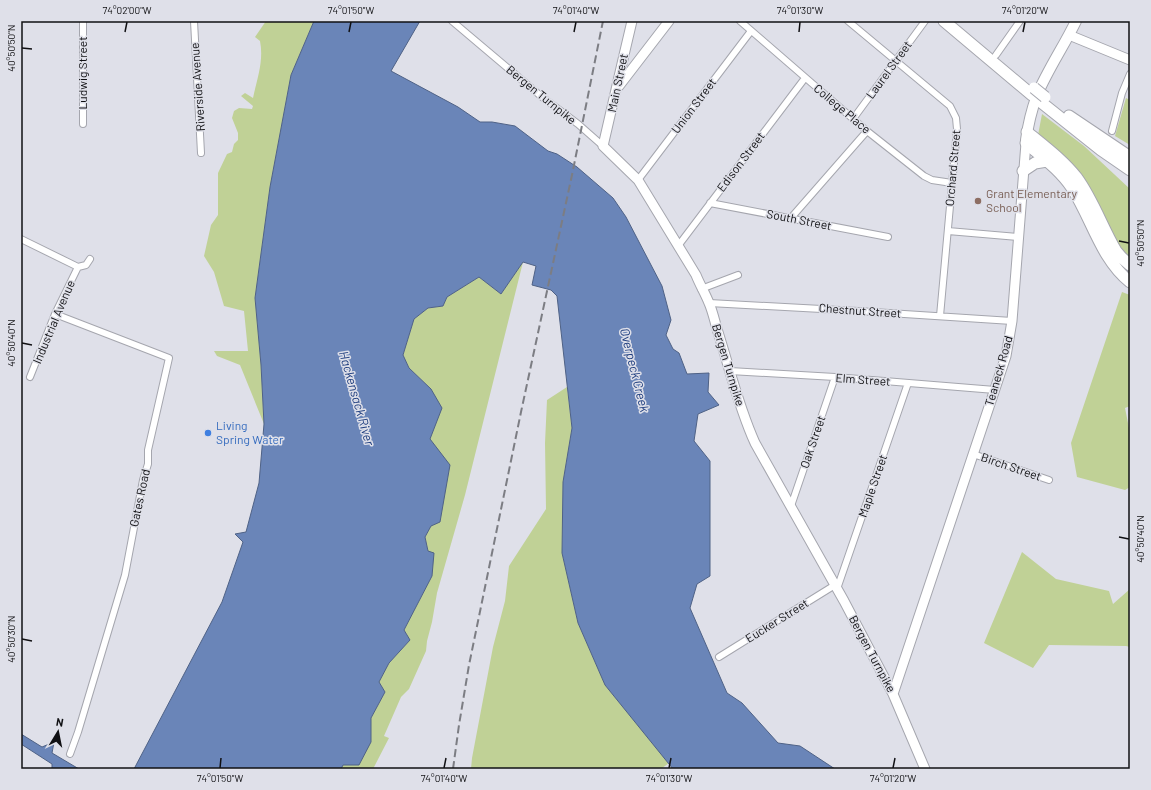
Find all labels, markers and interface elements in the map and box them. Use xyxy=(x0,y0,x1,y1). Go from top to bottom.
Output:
text: 74°02'00"W xyxy=(102,4,152,16)
text: 74°01'50"W xyxy=(328,4,374,16)
text: 74°01'40"W xyxy=(553,4,600,16)
text: 74°01'30"W xyxy=(777,4,823,16)
text: 74°01'20"W xyxy=(1002,4,1049,16)
text: 40°50'50"N xyxy=(5,24,17,72)
street label: Ludwig Street xyxy=(75,36,89,110)
street label: Laurel Street xyxy=(863,38,914,101)
street label: Riverside Avenue xyxy=(187,42,207,132)
street label: Main Street xyxy=(604,52,630,113)
street label: Bergen Turnpike xyxy=(504,62,579,126)
street label: Union Street xyxy=(668,75,718,136)
street label: College Place xyxy=(812,81,874,136)
street label: Edison Street xyxy=(713,129,767,194)
street label: Orchard Street xyxy=(942,129,962,207)
place label: Grant Elementary School xyxy=(986,186,1077,214)
marker: Grant Elementary School xyxy=(973,196,983,206)
street label: South Street xyxy=(765,206,833,232)
text: 40°50'50"N xyxy=(1134,219,1146,267)
street label: Industrial Avenue xyxy=(29,278,77,366)
street label: Chestnut Street xyxy=(818,300,902,320)
text: 40°50'40"N xyxy=(5,319,17,367)
street label: Bergen Turnpike xyxy=(710,322,748,408)
water label: Overpeck Creek xyxy=(617,326,653,414)
street label: Teaneck Road xyxy=(981,334,1015,407)
water label: Hackensack River xyxy=(336,349,378,448)
street label: Elm Street xyxy=(835,370,891,388)
street label: Oak Street xyxy=(797,414,828,470)
place label: Living Spring Water xyxy=(216,418,284,446)
marker: Living Spring Water xyxy=(203,428,213,438)
street label: Birch Street xyxy=(979,449,1043,483)
street label: Maple Street xyxy=(855,452,889,519)
street label: Gates Road xyxy=(126,468,152,528)
text: 40°50'40"N xyxy=(1134,515,1146,563)
street label: Eucker Street xyxy=(742,595,811,645)
street label: Bergen Turnpike xyxy=(847,613,899,694)
text: 40°50'30"N xyxy=(5,615,17,663)
north arrow xyxy=(38,712,78,752)
text: N xyxy=(55,715,65,729)
text: 74°01'50"W xyxy=(197,772,243,784)
text: 74°01'40"W xyxy=(421,772,468,784)
text: 74°01'30"W xyxy=(646,772,692,784)
text: 74°01'20"W xyxy=(870,772,917,784)

